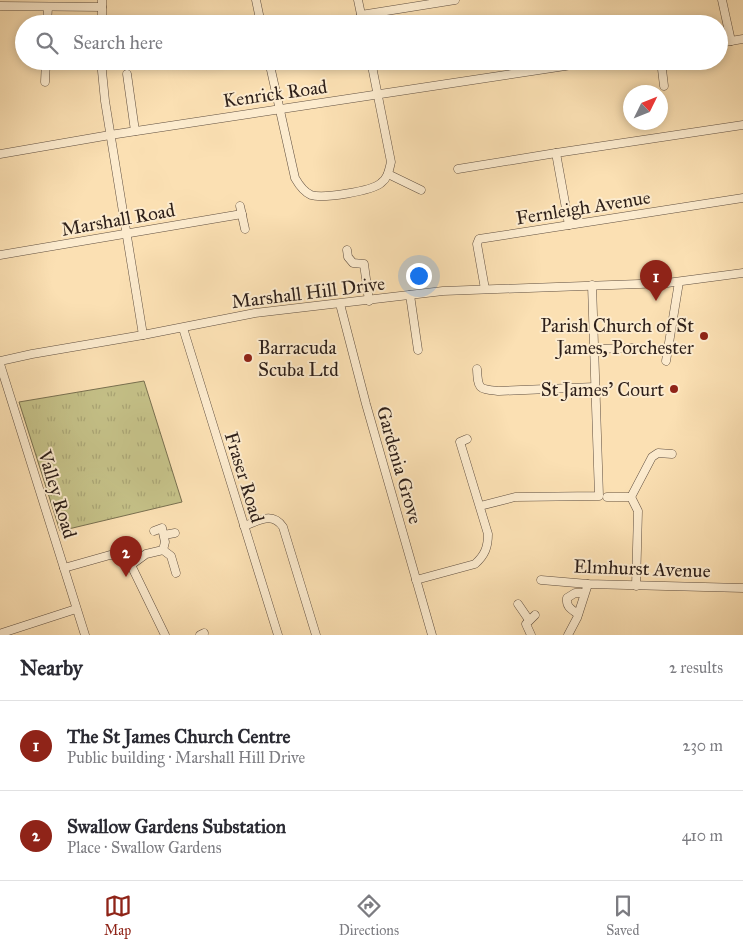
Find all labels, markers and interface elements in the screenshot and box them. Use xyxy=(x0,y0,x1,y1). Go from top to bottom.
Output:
search box xyxy=(15,15,728,70)
icon: search xyxy=(33,29,61,57)
text: Search here xyxy=(73,31,163,54)
street label: Kenrick Road xyxy=(221,75,329,112)
north arrow xyxy=(623,85,668,130)
street label: Fernleigh Avenue xyxy=(514,185,652,230)
street label: Marshall Road xyxy=(59,198,177,241)
pin: 1 xyxy=(640,260,672,301)
your location xyxy=(406,263,432,289)
street label: Marshall Hill Drive xyxy=(230,272,386,313)
place label: Parish Church of St James, Porchester xyxy=(540,314,695,360)
marker: Parish Church of St James, Porchester xyxy=(698,330,710,342)
place label: Barracuda Scuba Ltd xyxy=(258,336,339,381)
marker: Barracuda Scuba Ltd xyxy=(242,352,254,364)
place label: St James' Court xyxy=(541,378,664,402)
marker: St James' Court xyxy=(668,383,680,395)
street label: Gardenia Grove xyxy=(372,404,427,527)
street label: Fraser Road xyxy=(220,429,269,526)
street label: Valley Road xyxy=(33,446,82,542)
pin: 2 xyxy=(110,536,142,577)
street label: Elmhurst Avenue xyxy=(573,555,711,582)
text: Nearby xyxy=(20,655,83,681)
text: 2 results xyxy=(669,658,723,677)
text: The St James Church Centre xyxy=(67,725,290,748)
text: 1 xyxy=(33,736,39,755)
text: 230 m xyxy=(683,736,723,755)
text: Public building · Marshall Hill Drive xyxy=(67,748,305,767)
text: Swallow Gardens Substation xyxy=(67,815,286,838)
text: 2 xyxy=(32,826,40,845)
text: 410 m xyxy=(682,826,723,845)
text: Place · Swallow Gardens xyxy=(67,838,222,857)
tab: Map xyxy=(104,892,132,939)
tab: Directions xyxy=(339,892,399,939)
tab: Saved xyxy=(606,892,639,939)

